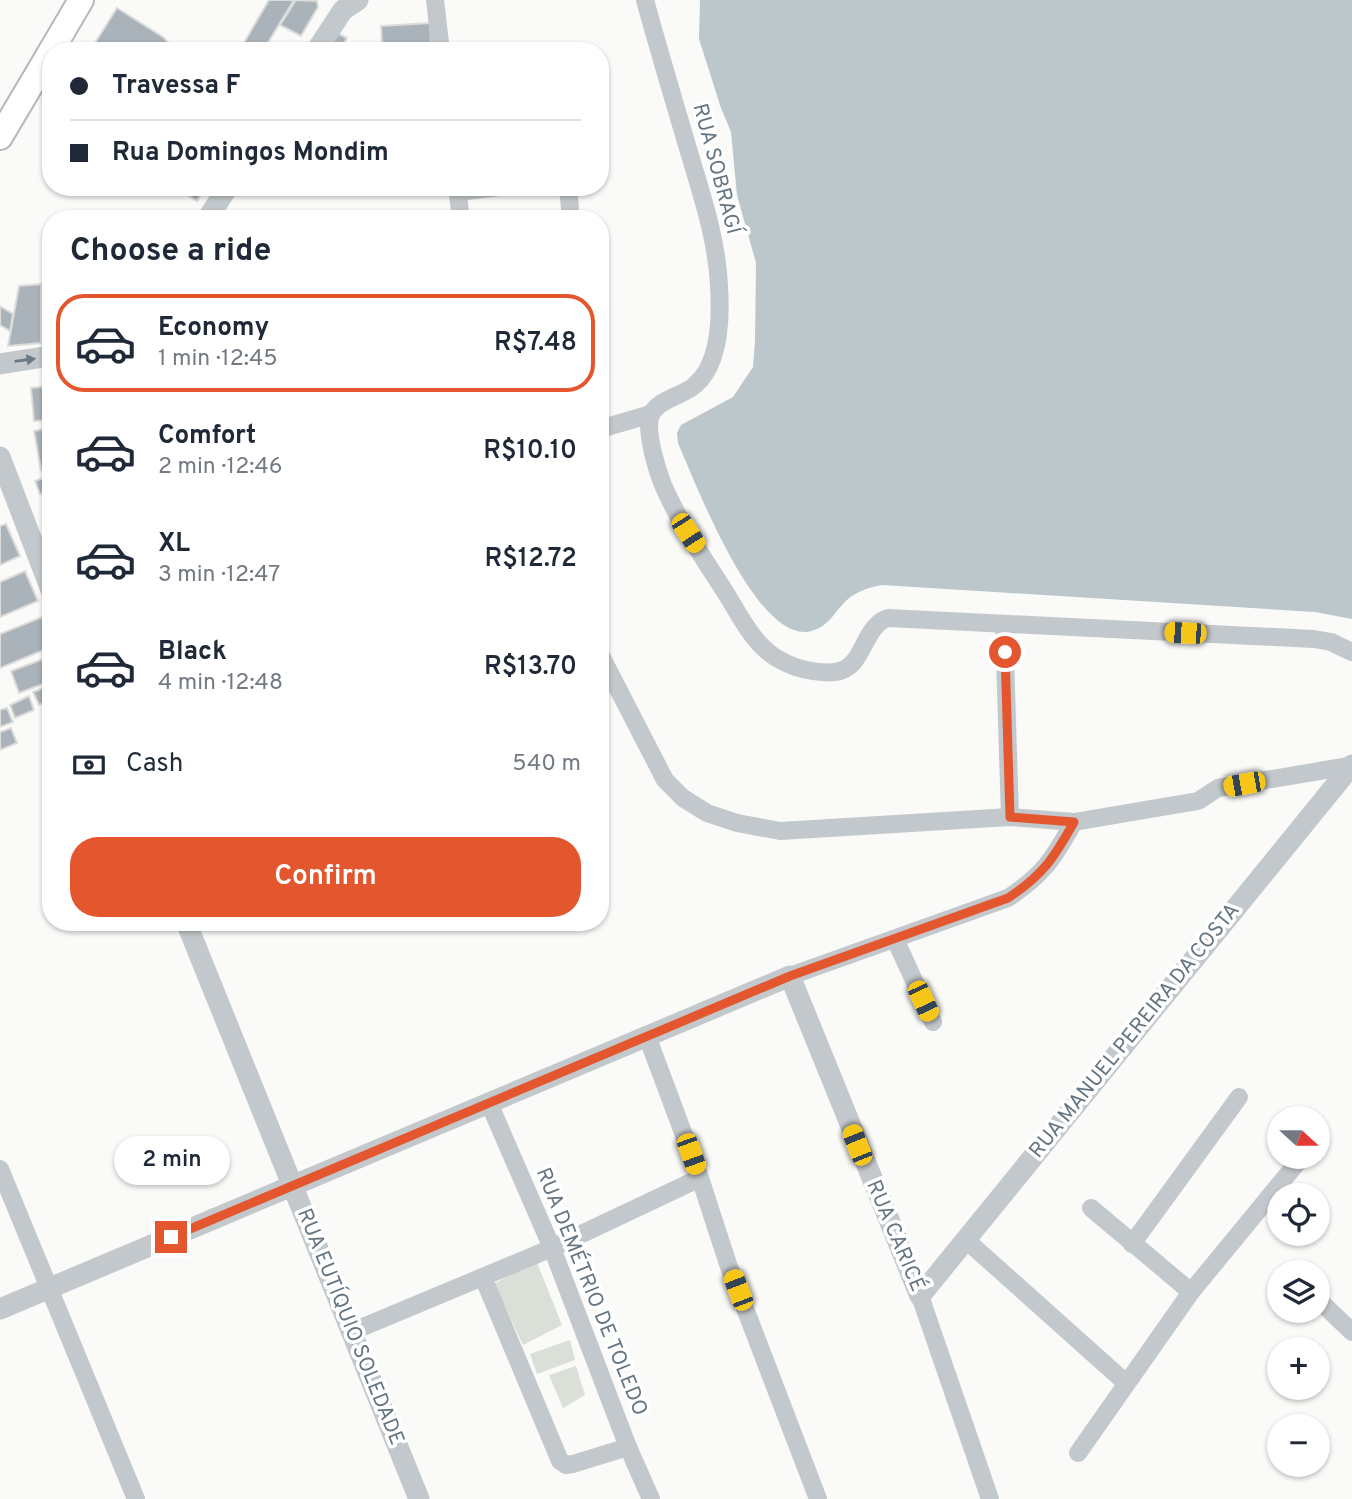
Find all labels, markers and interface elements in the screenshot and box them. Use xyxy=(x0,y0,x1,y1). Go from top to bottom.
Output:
text: Travessa F xyxy=(112,70,240,103)
street label: RUA SOBRAGÍ xyxy=(686,100,748,239)
text: Rua Domingos Mondim xyxy=(112,137,389,170)
text: Choose a ride xyxy=(70,232,271,272)
icon: car xyxy=(74,312,137,375)
text: Economy xyxy=(158,312,269,345)
text: R$7.48 xyxy=(494,327,577,360)
text: 1 min · 12:45 xyxy=(158,345,277,374)
one-way arrow xyxy=(14,354,36,365)
icon: car xyxy=(74,420,137,483)
text: Comfort xyxy=(158,420,256,453)
text: R$10.10 xyxy=(483,435,577,468)
text: 2 min · 12:46 xyxy=(158,453,282,482)
car xyxy=(668,510,709,556)
icon: car xyxy=(74,528,137,591)
text: XL xyxy=(158,528,190,561)
text: R$12.72 xyxy=(485,543,577,576)
text: 3 min · 12:47 xyxy=(158,561,280,590)
car xyxy=(1164,622,1207,644)
icon: car xyxy=(74,636,137,699)
text: Black xyxy=(158,636,227,669)
route start xyxy=(989,636,1021,668)
text: R$13.70 xyxy=(484,651,577,684)
text: 4 min · 12:48 xyxy=(158,669,283,698)
icon: cash xyxy=(70,746,108,784)
text: Cash xyxy=(126,748,183,781)
text: 540 m xyxy=(512,750,581,779)
car xyxy=(1222,770,1267,798)
button: Confirm xyxy=(70,837,581,917)
street label: RUA MANUEL PEREIRA DA COSTA xyxy=(1024,898,1246,1164)
car xyxy=(905,978,942,1024)
north arrow xyxy=(1267,1106,1330,1169)
map controls xyxy=(1267,1106,1330,1477)
car xyxy=(840,1122,875,1168)
car xyxy=(674,1131,709,1177)
callout: 2 min xyxy=(113,1136,229,1184)
text: 2 min xyxy=(142,1146,202,1175)
street label: RUA DEMÉTRIO DE TOLEDO xyxy=(529,1164,654,1420)
street label: RUA CARICÉ xyxy=(859,1176,932,1296)
button: locate xyxy=(1267,1183,1330,1246)
street label: RUA EUTÍQUIO SOLEDADE xyxy=(290,1204,411,1449)
route end xyxy=(155,1221,187,1253)
button: layers xyxy=(1267,1260,1330,1323)
car xyxy=(721,1267,756,1313)
button: + xyxy=(1267,1337,1330,1400)
button: − xyxy=(1267,1414,1330,1477)

